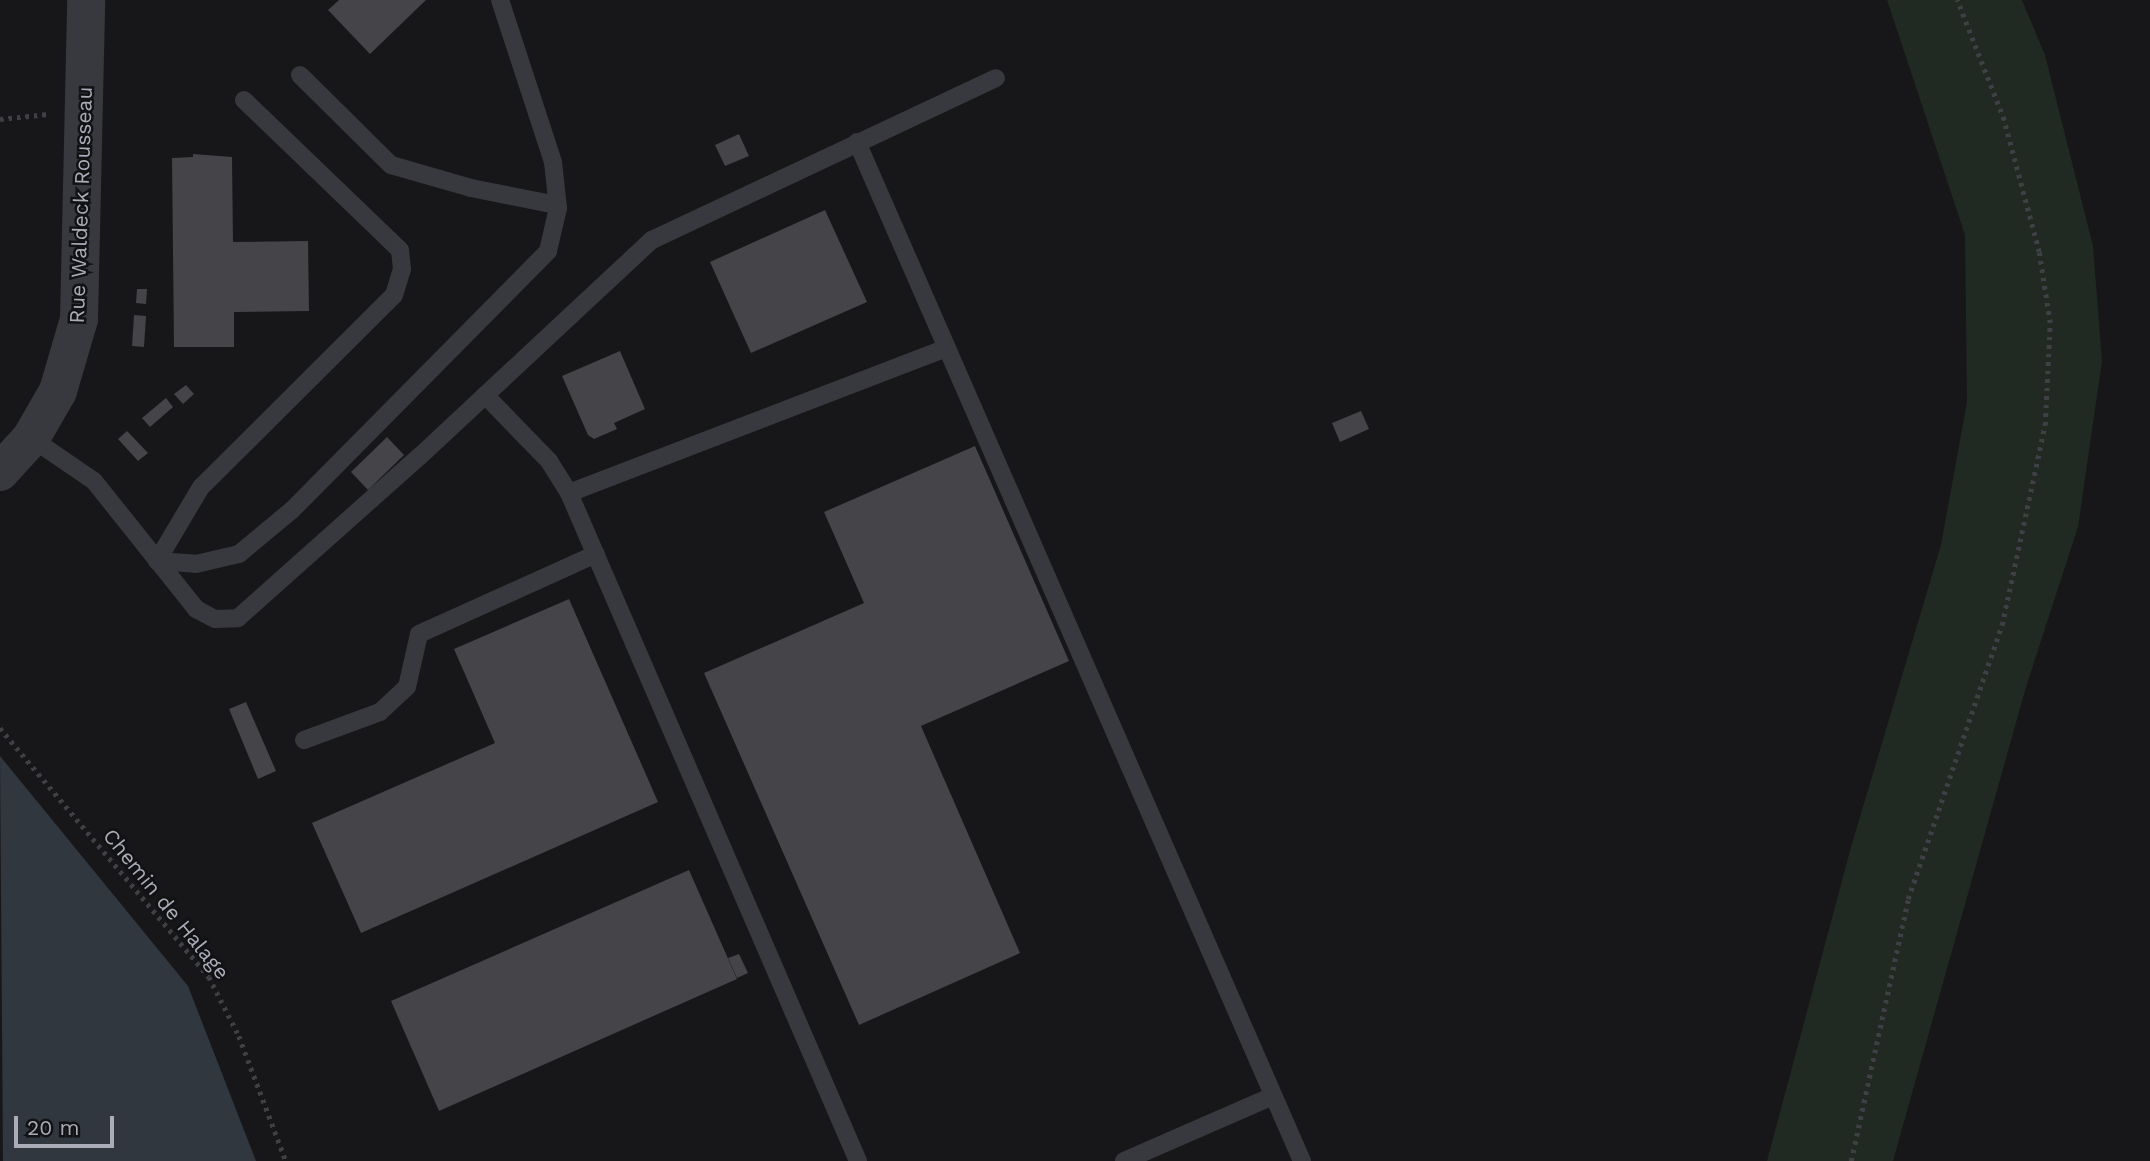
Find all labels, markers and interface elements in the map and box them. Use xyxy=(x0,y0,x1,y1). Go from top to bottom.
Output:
street label: Rue Waldeck Rousseau xyxy=(64,86,98,324)
street label: Chemin de Halage xyxy=(98,824,234,984)
scale bar xyxy=(18,1102,117,1146)
text: 20 m xyxy=(27,1115,79,1140)

